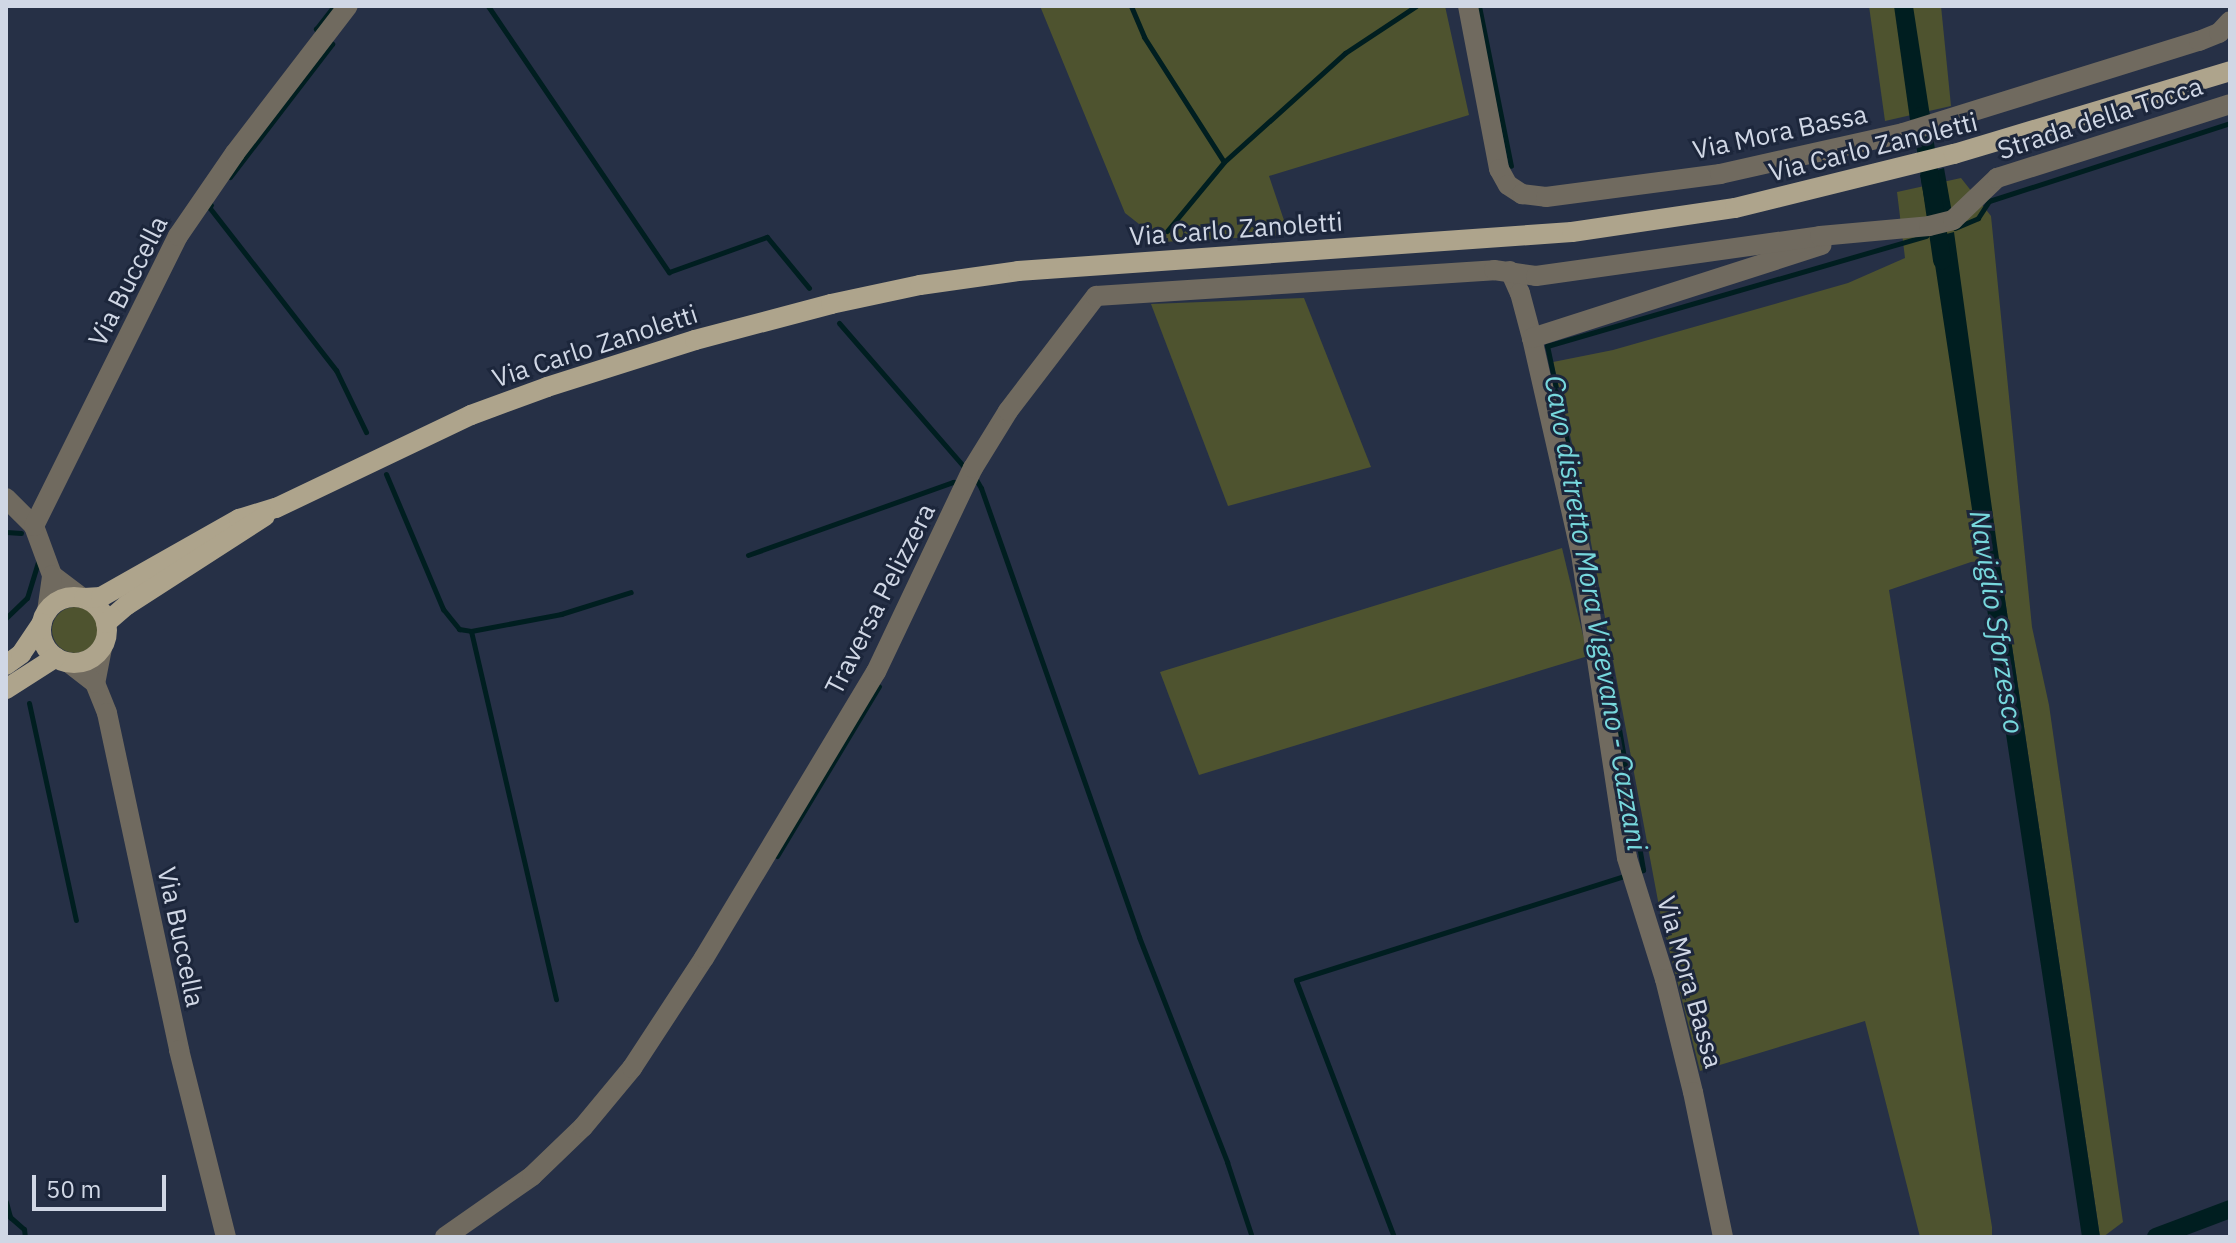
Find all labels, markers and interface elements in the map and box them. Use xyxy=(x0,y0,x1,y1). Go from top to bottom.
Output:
street label: Strada della Tocca xyxy=(1994,70,2206,166)
street label: Via Mora Bassa xyxy=(1690,98,1870,166)
street label: Via Carlo Zanoletti xyxy=(1765,106,1981,188)
street label: Via Carlo Zanoletti xyxy=(1128,206,1344,252)
street label: Via Buccella xyxy=(82,211,174,351)
street label: Via Carlo Zanoletti xyxy=(488,298,702,394)
water label: Cavo distretto Mora Vigevano - Cazzani xyxy=(1538,373,1654,853)
street label: Traversa Pelizzera xyxy=(818,498,942,700)
water label: Naviglio Sforzesco xyxy=(1963,508,2031,736)
street label: Via Buccella xyxy=(151,864,211,1010)
street label: Via Mora Bassa xyxy=(1651,892,1729,1072)
scale bar xyxy=(36,1159,170,1209)
text: 50 m xyxy=(46,1173,101,1205)

